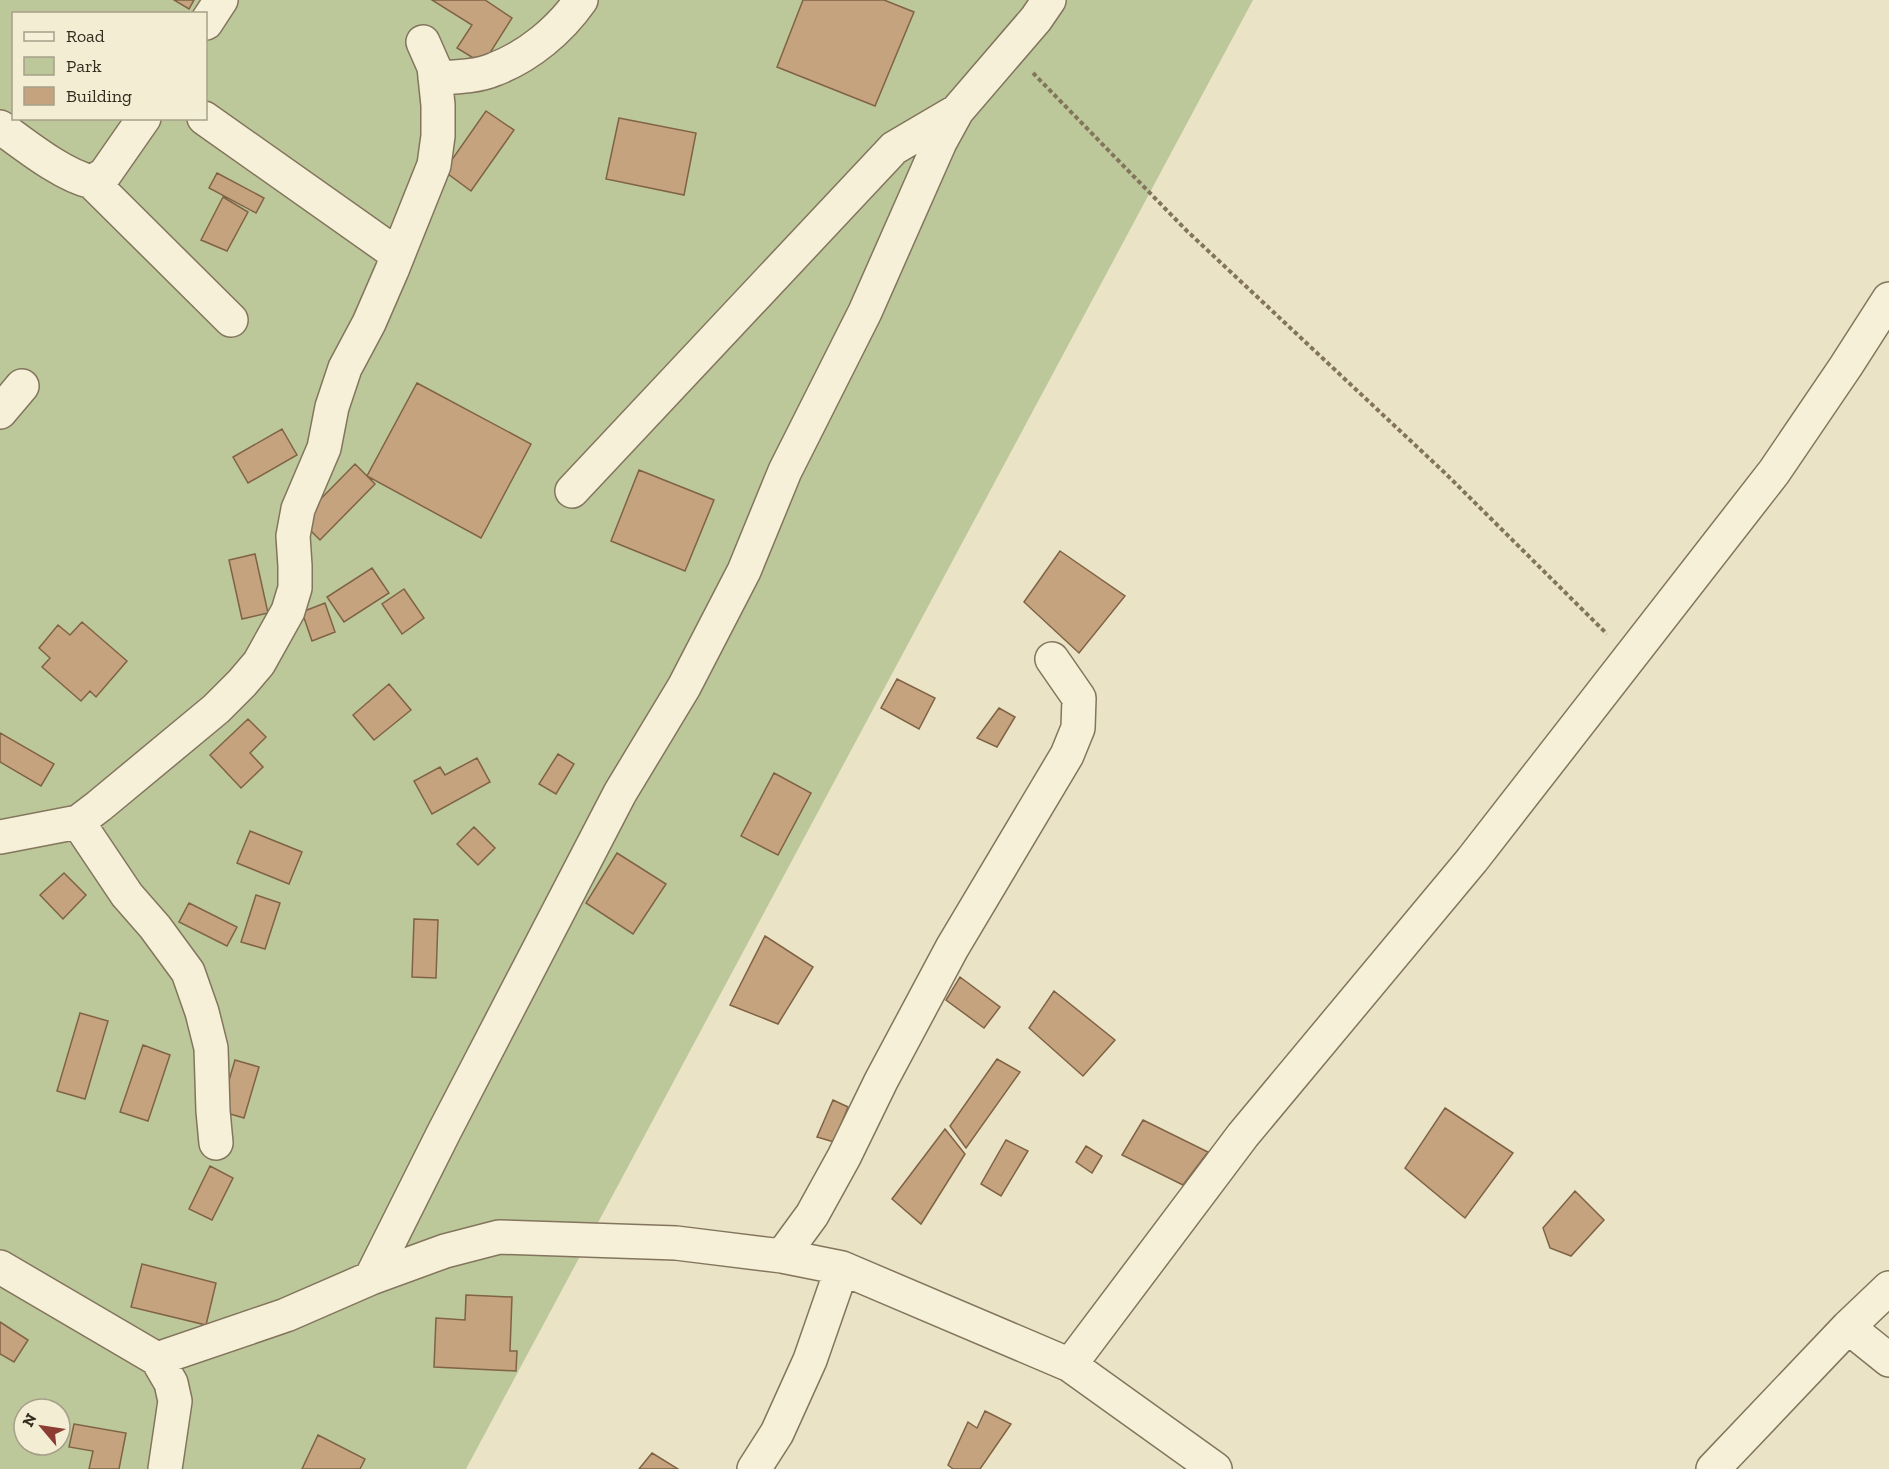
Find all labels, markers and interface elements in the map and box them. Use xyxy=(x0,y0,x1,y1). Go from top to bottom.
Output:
legend xyxy=(12,12,207,120)
text: Road xyxy=(66,25,105,47)
text: Park xyxy=(66,55,102,77)
text: Building xyxy=(66,85,132,107)
north arrow xyxy=(12,1397,72,1457)
text: N xyxy=(18,1410,41,1430)

